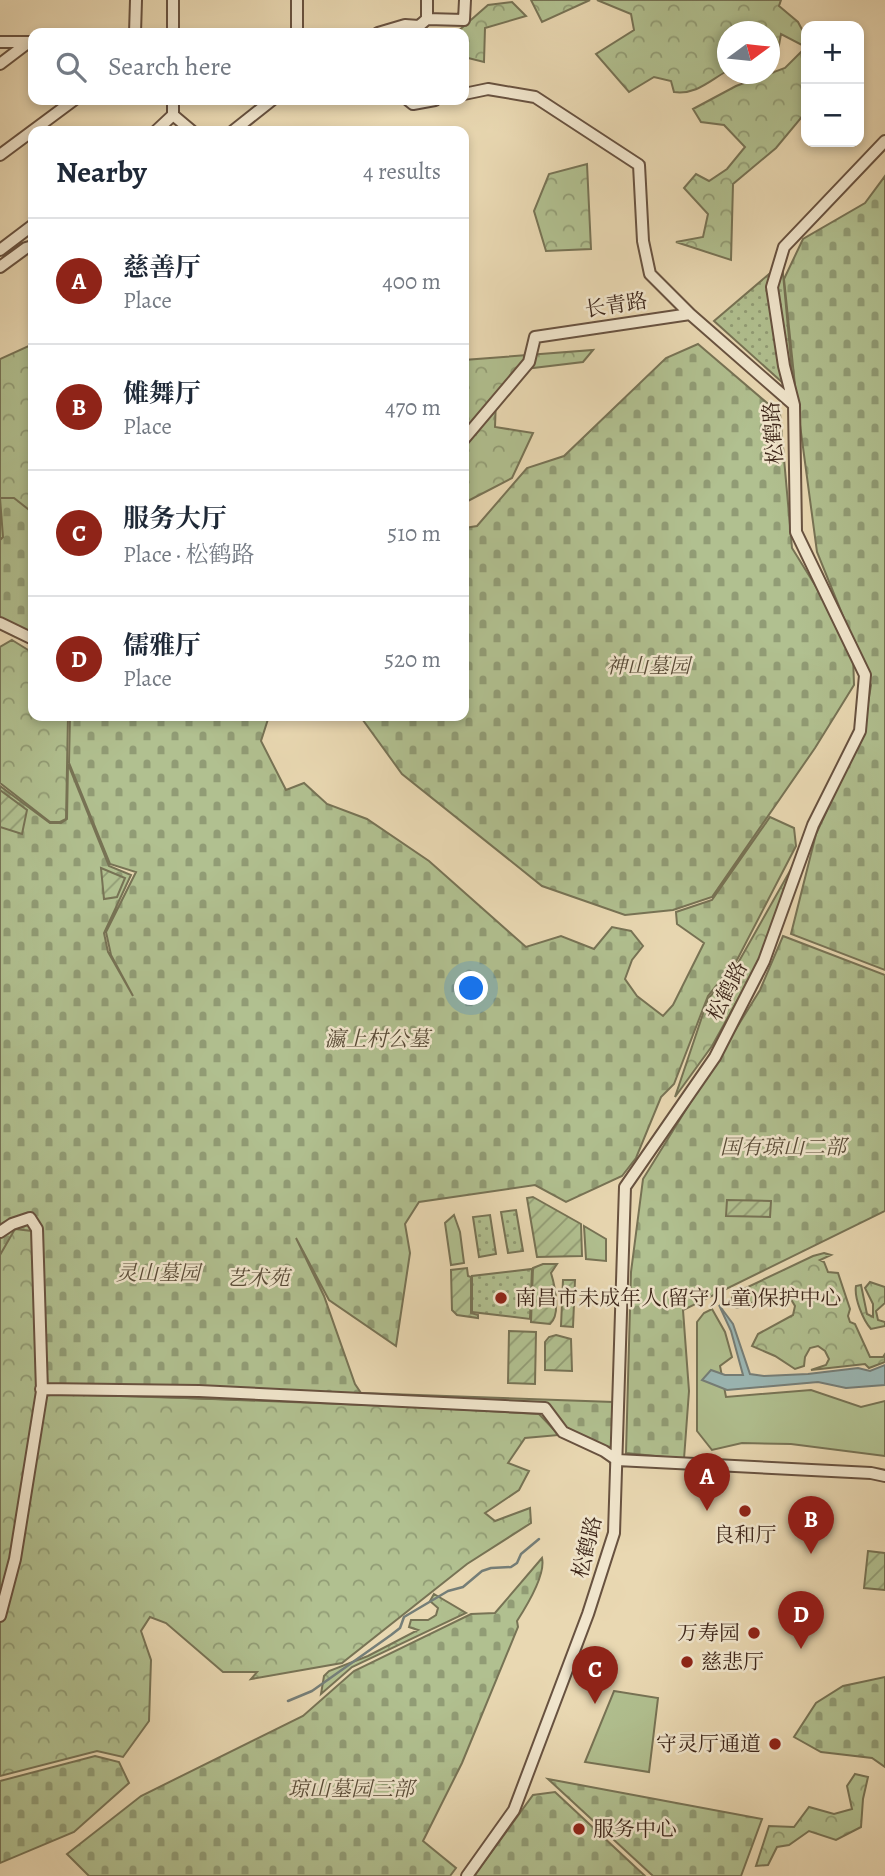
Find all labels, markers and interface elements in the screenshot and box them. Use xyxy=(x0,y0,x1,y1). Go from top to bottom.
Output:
north arrow xyxy=(717,21,780,84)
map controls xyxy=(801,21,864,147)
button: + xyxy=(801,21,864,84)
search box xyxy=(28,28,469,105)
icon: search xyxy=(52,48,90,86)
text: Search here xyxy=(108,49,232,84)
button: − xyxy=(801,84,864,147)
text: Nearby xyxy=(56,152,147,192)
text: 4 results xyxy=(363,156,441,187)
text: 慈善厅 xyxy=(123,250,201,285)
text: A xyxy=(72,266,86,297)
text: 400 m xyxy=(382,266,441,297)
text: Place xyxy=(123,285,172,316)
street label: 长青路 xyxy=(583,286,649,324)
text: 傩舞厅 xyxy=(123,376,201,411)
text: B xyxy=(72,392,86,423)
text: 470 m xyxy=(385,392,441,423)
street label: 松鹤路 xyxy=(757,401,789,465)
text: Place xyxy=(123,411,172,442)
text: 服务大厅 xyxy=(123,501,227,536)
text: C xyxy=(72,518,86,549)
text: 510 m xyxy=(387,518,441,549)
text: Place · 松鹤路 xyxy=(123,539,254,570)
text: 儒雅厅 xyxy=(123,628,201,663)
text: D xyxy=(71,644,87,675)
text: 520 m xyxy=(384,644,441,675)
park label: 神山墓园 xyxy=(606,652,693,680)
text: Place xyxy=(123,663,172,694)
street label: 松鹤路 xyxy=(700,957,754,1025)
your location xyxy=(454,971,488,1005)
park label: 瀛上村公墓 xyxy=(325,1025,432,1053)
park label: 国有琼山二部 xyxy=(720,1133,850,1161)
park label: 灵山墓园 xyxy=(116,1259,203,1287)
park label: 艺术苑 xyxy=(227,1264,292,1292)
place label: 南昌市未成年人(留守儿童)保护中心 xyxy=(515,1284,842,1312)
marker: 南昌市未成年人(留守儿童)保护中心 xyxy=(493,1290,509,1306)
pin: A xyxy=(684,1453,730,1511)
pin: B xyxy=(788,1496,834,1554)
marker: 良和厅 xyxy=(737,1503,753,1519)
street label: 松鹤路 xyxy=(566,1513,608,1581)
place label: 良和厅 xyxy=(714,1521,777,1549)
pin: D xyxy=(778,1591,824,1649)
place label: 万寿园 xyxy=(677,1619,740,1647)
marker: 万寿园 xyxy=(746,1625,762,1641)
pin: C xyxy=(572,1646,618,1704)
place label: 慈悲厅 xyxy=(701,1648,764,1676)
marker: 慈悲厅 xyxy=(679,1654,695,1670)
place label: 守灵厅通道 xyxy=(656,1730,761,1758)
marker: 守灵厅通道 xyxy=(767,1736,783,1752)
park label: 琼山墓园三部 xyxy=(288,1775,418,1803)
place label: 服务中心 xyxy=(593,1815,677,1843)
marker: 服务中心 xyxy=(571,1821,587,1837)

